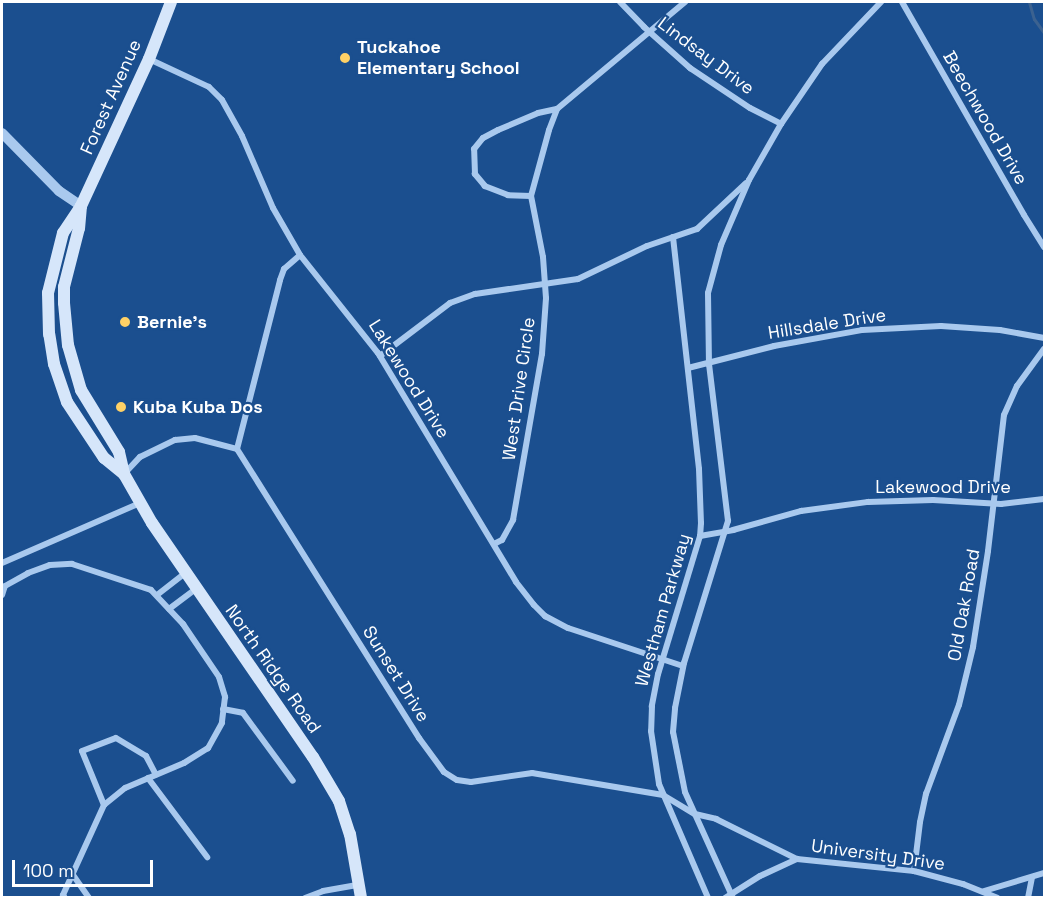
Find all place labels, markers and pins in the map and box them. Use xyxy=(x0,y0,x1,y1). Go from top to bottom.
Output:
place label: Tuckahoe Elementary School xyxy=(357,37,520,80)
marker: Tuckahoe Elementary School xyxy=(338,51,352,65)
place label: Bernie's xyxy=(137,311,207,333)
marker: Bernie's xyxy=(118,315,132,329)
place label: Kuba Kuba Dos xyxy=(133,396,263,418)
marker: Kuba Kuba Dos xyxy=(114,400,128,414)

